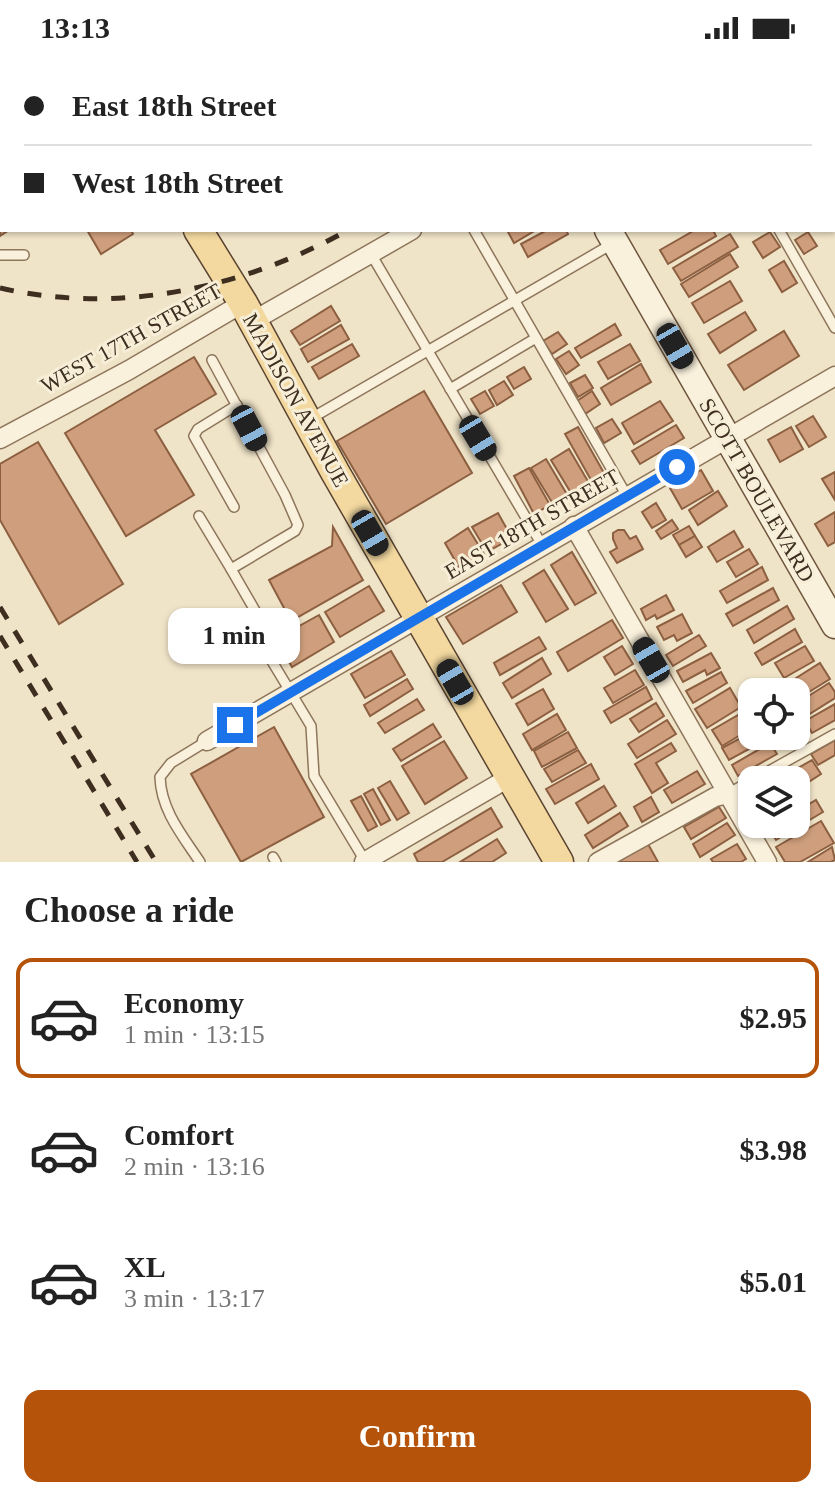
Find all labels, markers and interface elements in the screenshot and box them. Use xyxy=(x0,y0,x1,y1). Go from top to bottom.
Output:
text: 13:13 xyxy=(40,11,110,44)
text: East 18th Street xyxy=(72,89,276,122)
text: West 18th Street xyxy=(72,166,283,199)
street label: WEST 17TH STREET xyxy=(36,278,226,398)
street label: MADISON AVENUE xyxy=(238,309,354,491)
car xyxy=(653,319,697,373)
street label: SCOTT BOULEVARD xyxy=(694,394,820,586)
car xyxy=(227,401,271,455)
car xyxy=(455,411,501,465)
route start xyxy=(659,449,695,485)
street label: EAST 18TH STREET xyxy=(440,463,624,584)
car xyxy=(348,506,392,560)
callout: 1 min xyxy=(169,609,301,665)
text: 1 min xyxy=(203,621,265,650)
car xyxy=(629,633,673,687)
car xyxy=(433,655,477,709)
map controls xyxy=(738,678,810,838)
button: locate xyxy=(738,678,810,750)
route end xyxy=(217,707,253,743)
button: layers xyxy=(738,766,810,838)
text: Choose a ride xyxy=(24,890,234,930)
icon: car xyxy=(28,982,100,1054)
text: Economy xyxy=(124,986,244,1019)
text: $2.95 xyxy=(740,1001,807,1034)
text: 1 min · 13:15 xyxy=(124,1020,265,1049)
icon: car xyxy=(28,1114,100,1186)
text: Comfort xyxy=(124,1118,234,1151)
text: $3.98 xyxy=(740,1133,807,1166)
text: 2 min · 13:16 xyxy=(124,1152,265,1181)
icon: car xyxy=(28,1246,100,1318)
text: XL xyxy=(124,1250,166,1283)
text: $5.01 xyxy=(740,1265,807,1298)
text: 3 min · 13:17 xyxy=(124,1284,265,1313)
button: Confirm xyxy=(24,1390,811,1482)

